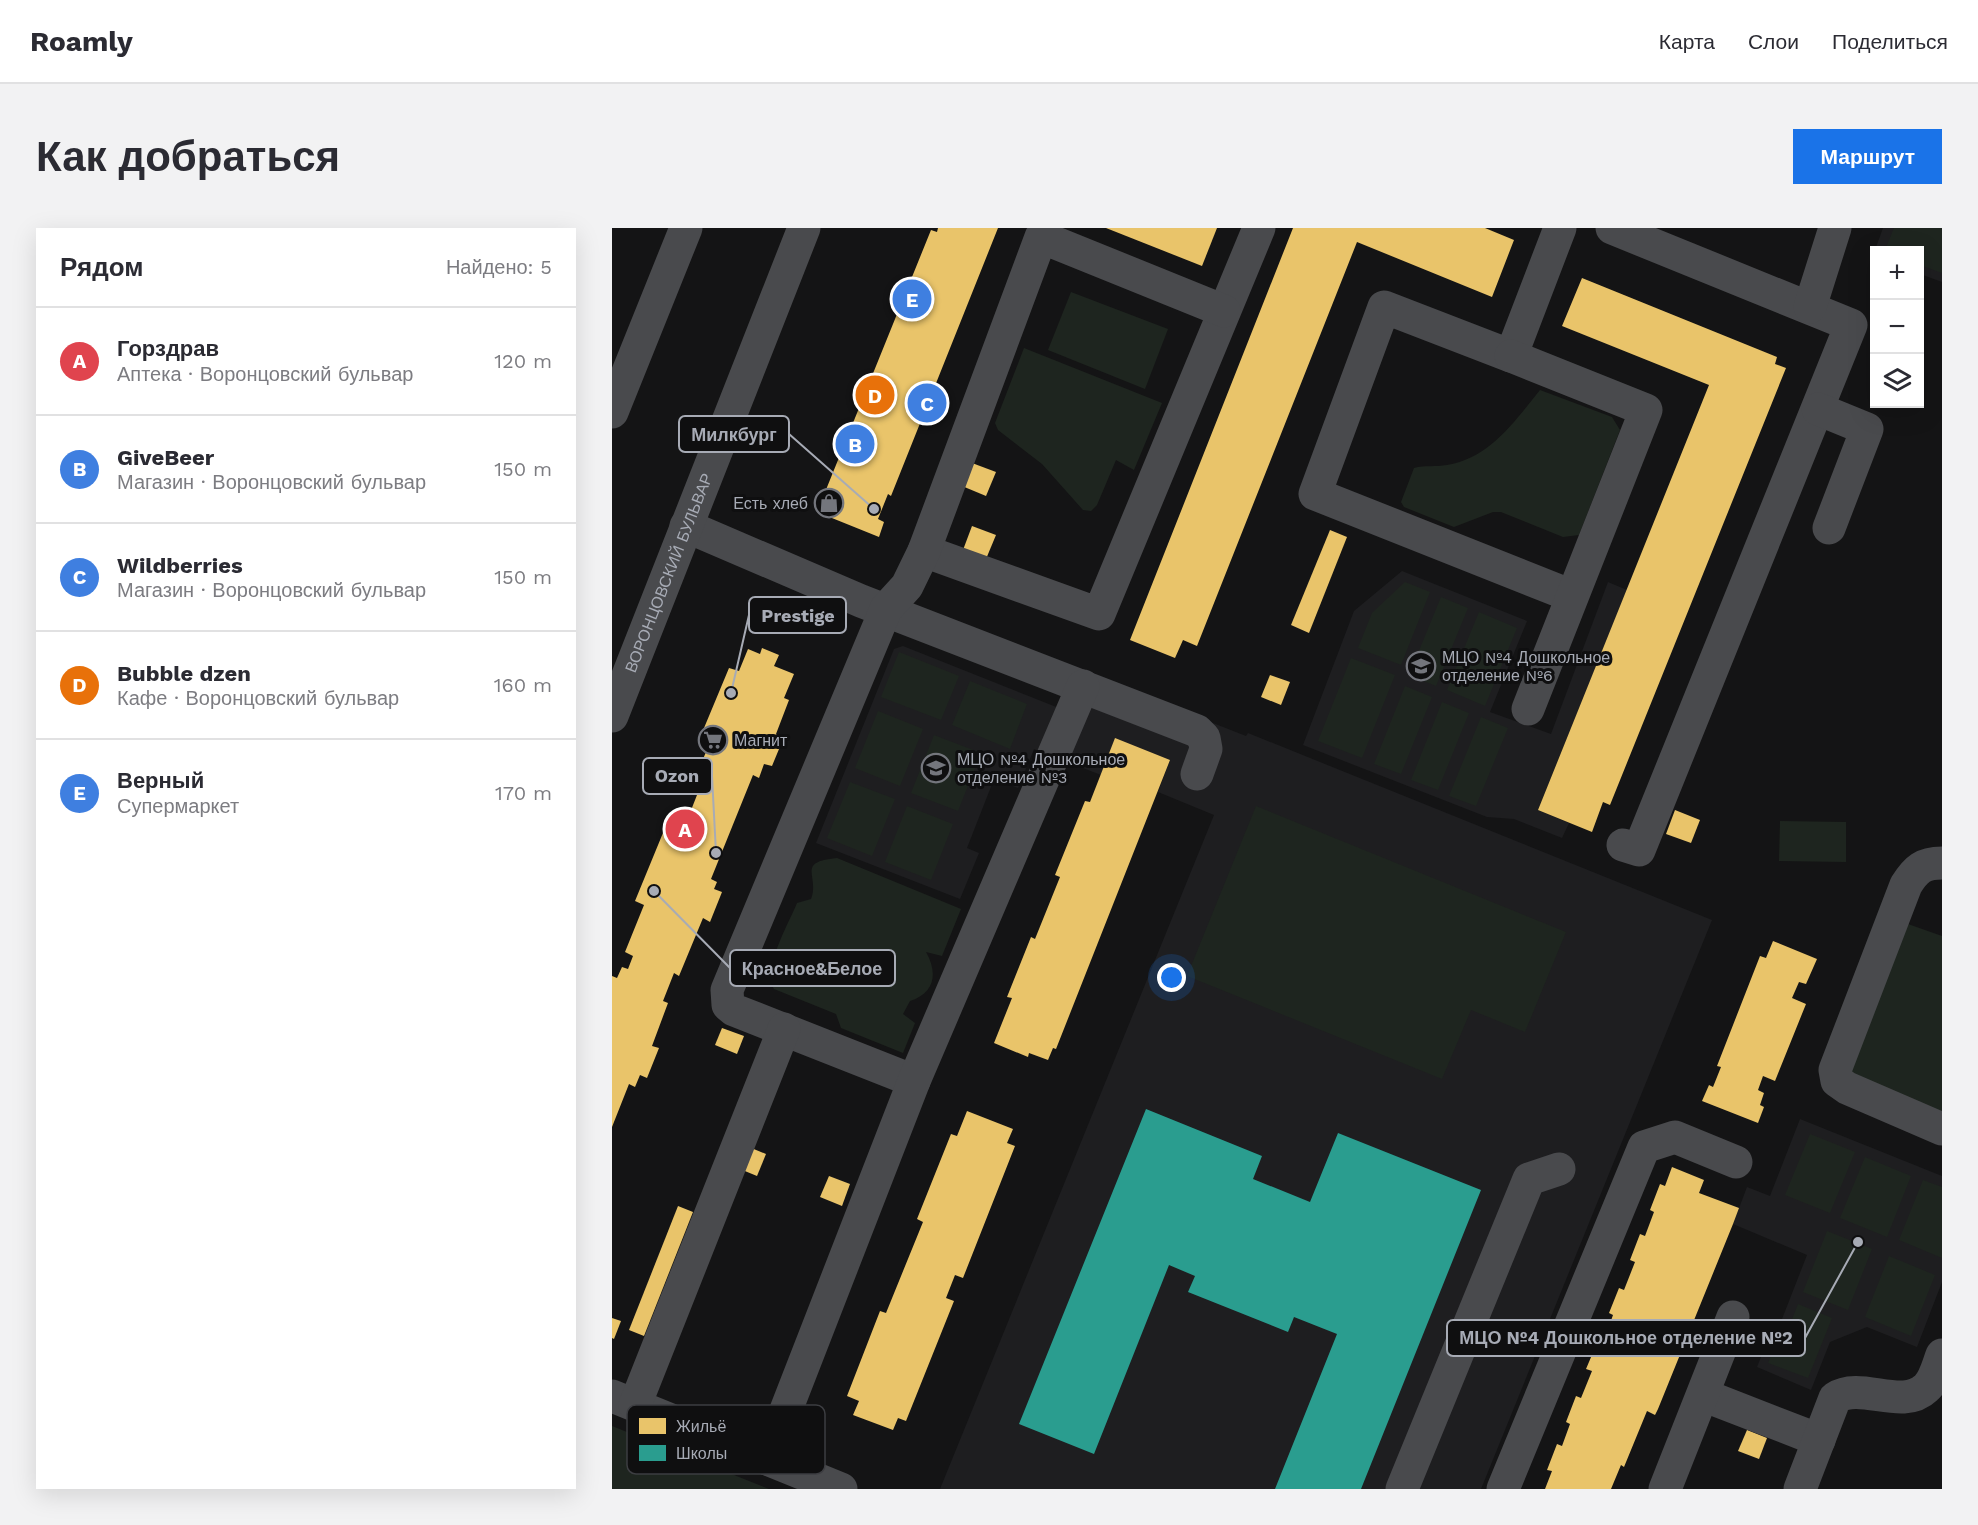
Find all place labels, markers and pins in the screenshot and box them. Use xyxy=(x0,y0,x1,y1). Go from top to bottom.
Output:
pin: E xyxy=(892,276,932,322)
pin: D xyxy=(856,372,894,418)
pin: C xyxy=(908,380,946,426)
callout: Милкбург xyxy=(679,416,789,452)
pin: B xyxy=(836,422,874,466)
shop icon: Есть хлеб xyxy=(813,487,845,519)
place label: Есть хлеб xyxy=(733,494,808,513)
callout: Prestige xyxy=(749,597,846,633)
place label: МЦО №4 Дошкольное отделение №6 xyxy=(1442,648,1610,685)
school or university icon: МЦО №4 Дошкольное отделение №6 xyxy=(1405,650,1437,682)
supermarket icon: Магнит xyxy=(697,724,729,756)
place label: Магнит xyxy=(734,731,788,750)
place label: МЦО №4 Дошкольное отделение №3 xyxy=(957,750,1125,787)
school or university icon: МЦО №4 Дошкольное отделение №3 xyxy=(920,752,952,784)
callout: Ozon xyxy=(643,758,712,794)
pin: A xyxy=(666,806,704,852)
callout: Красное&Белое xyxy=(730,950,895,986)
callout: МЦО №4 Дошкольное отделение №2 xyxy=(1447,1320,1805,1356)

